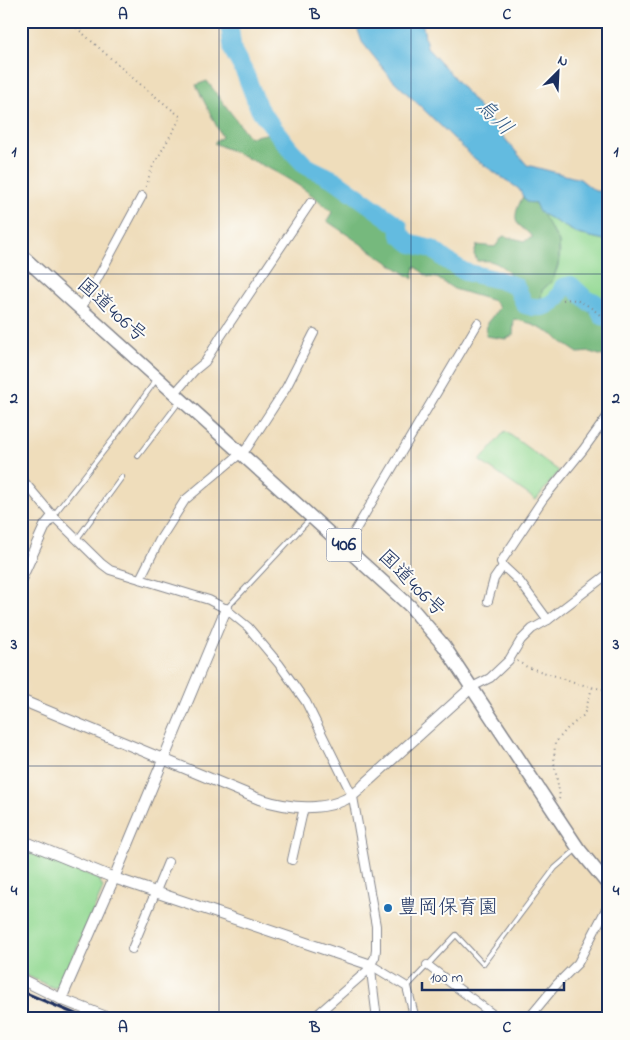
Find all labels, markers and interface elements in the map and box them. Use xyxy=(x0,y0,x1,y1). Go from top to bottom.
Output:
text: A xyxy=(118,3,128,27)
text: B xyxy=(309,3,321,27)
text: C xyxy=(503,3,512,27)
north arrow xyxy=(532,48,582,98)
text: N xyxy=(554,50,571,73)
water label: 烏川 xyxy=(469,93,519,143)
text: 1 xyxy=(11,140,17,164)
text: 1 xyxy=(613,140,619,164)
street label: 国道406号 xyxy=(69,272,153,350)
text: 2 xyxy=(9,387,18,411)
text: 2 xyxy=(611,387,620,411)
road number: 406 xyxy=(326,528,362,562)
street label: 国道406号 xyxy=(370,543,452,625)
text: 3 xyxy=(10,633,18,657)
text: 3 xyxy=(612,633,620,657)
text: 4 xyxy=(10,879,18,903)
text: 4 xyxy=(612,879,620,903)
place label: 豊岡保育園 xyxy=(398,894,498,923)
marker: 豊岡保育園 xyxy=(382,902,394,914)
scale bar xyxy=(422,960,565,992)
text: 100 m xyxy=(430,967,463,989)
text: A xyxy=(118,1016,128,1040)
text: B xyxy=(309,1016,321,1040)
text: C xyxy=(503,1016,512,1040)

